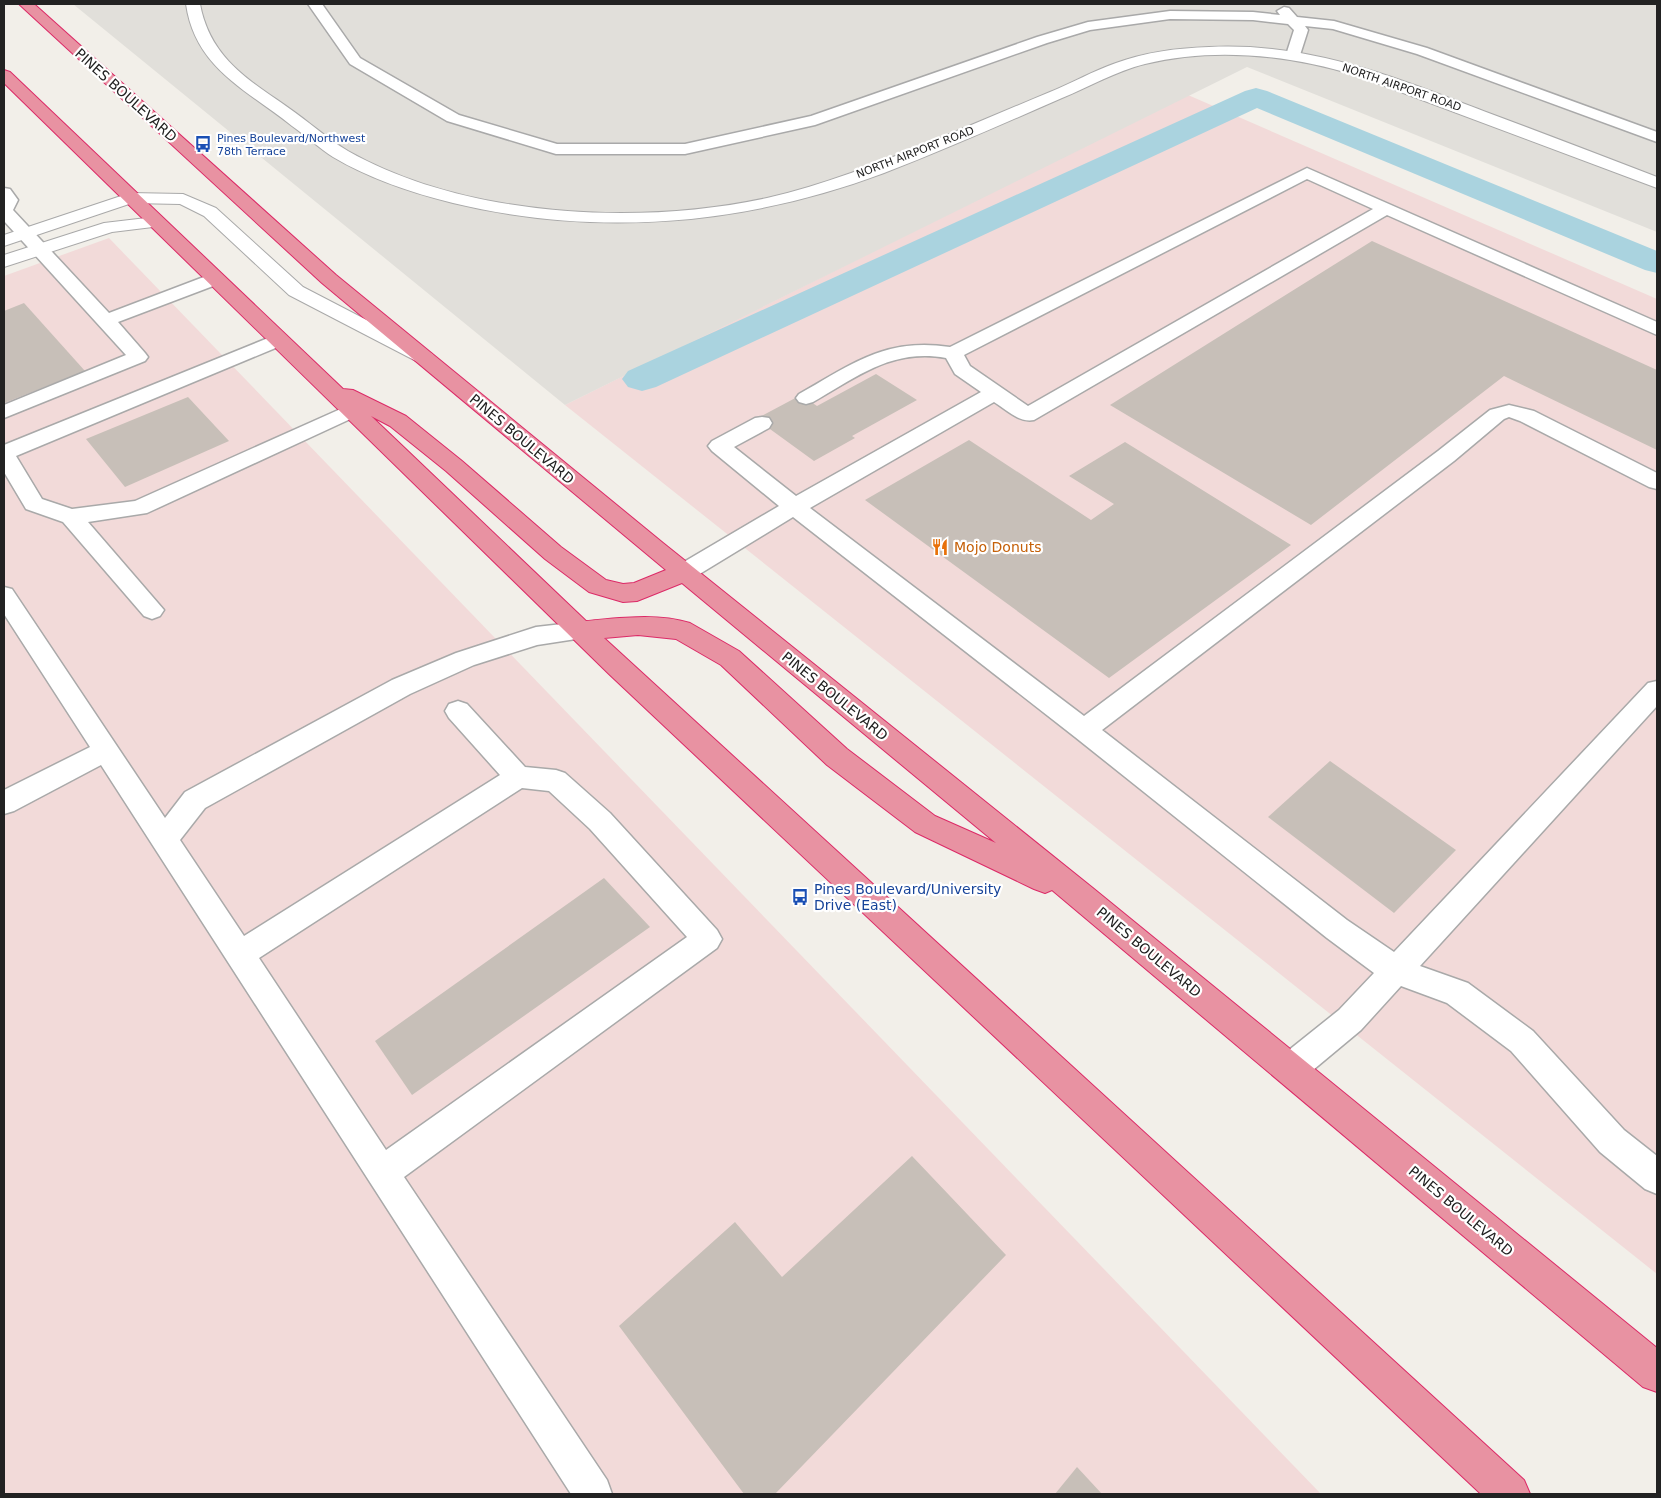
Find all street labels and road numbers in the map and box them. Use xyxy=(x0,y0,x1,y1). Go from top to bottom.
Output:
street label: PINES BOULEVARD xyxy=(72,45,180,145)
street label: NORTH AIRPORT ROAD xyxy=(1341,61,1463,114)
street label: NORTH AIRPORT ROAD xyxy=(854,124,976,181)
street label: PINES BOULEVARD xyxy=(467,391,577,487)
street label: PINES BOULEVARD xyxy=(779,648,891,744)
street label: PINES BOULEVARD xyxy=(1094,904,1204,1000)
street label: PINES BOULEVARD xyxy=(1406,1163,1516,1259)

